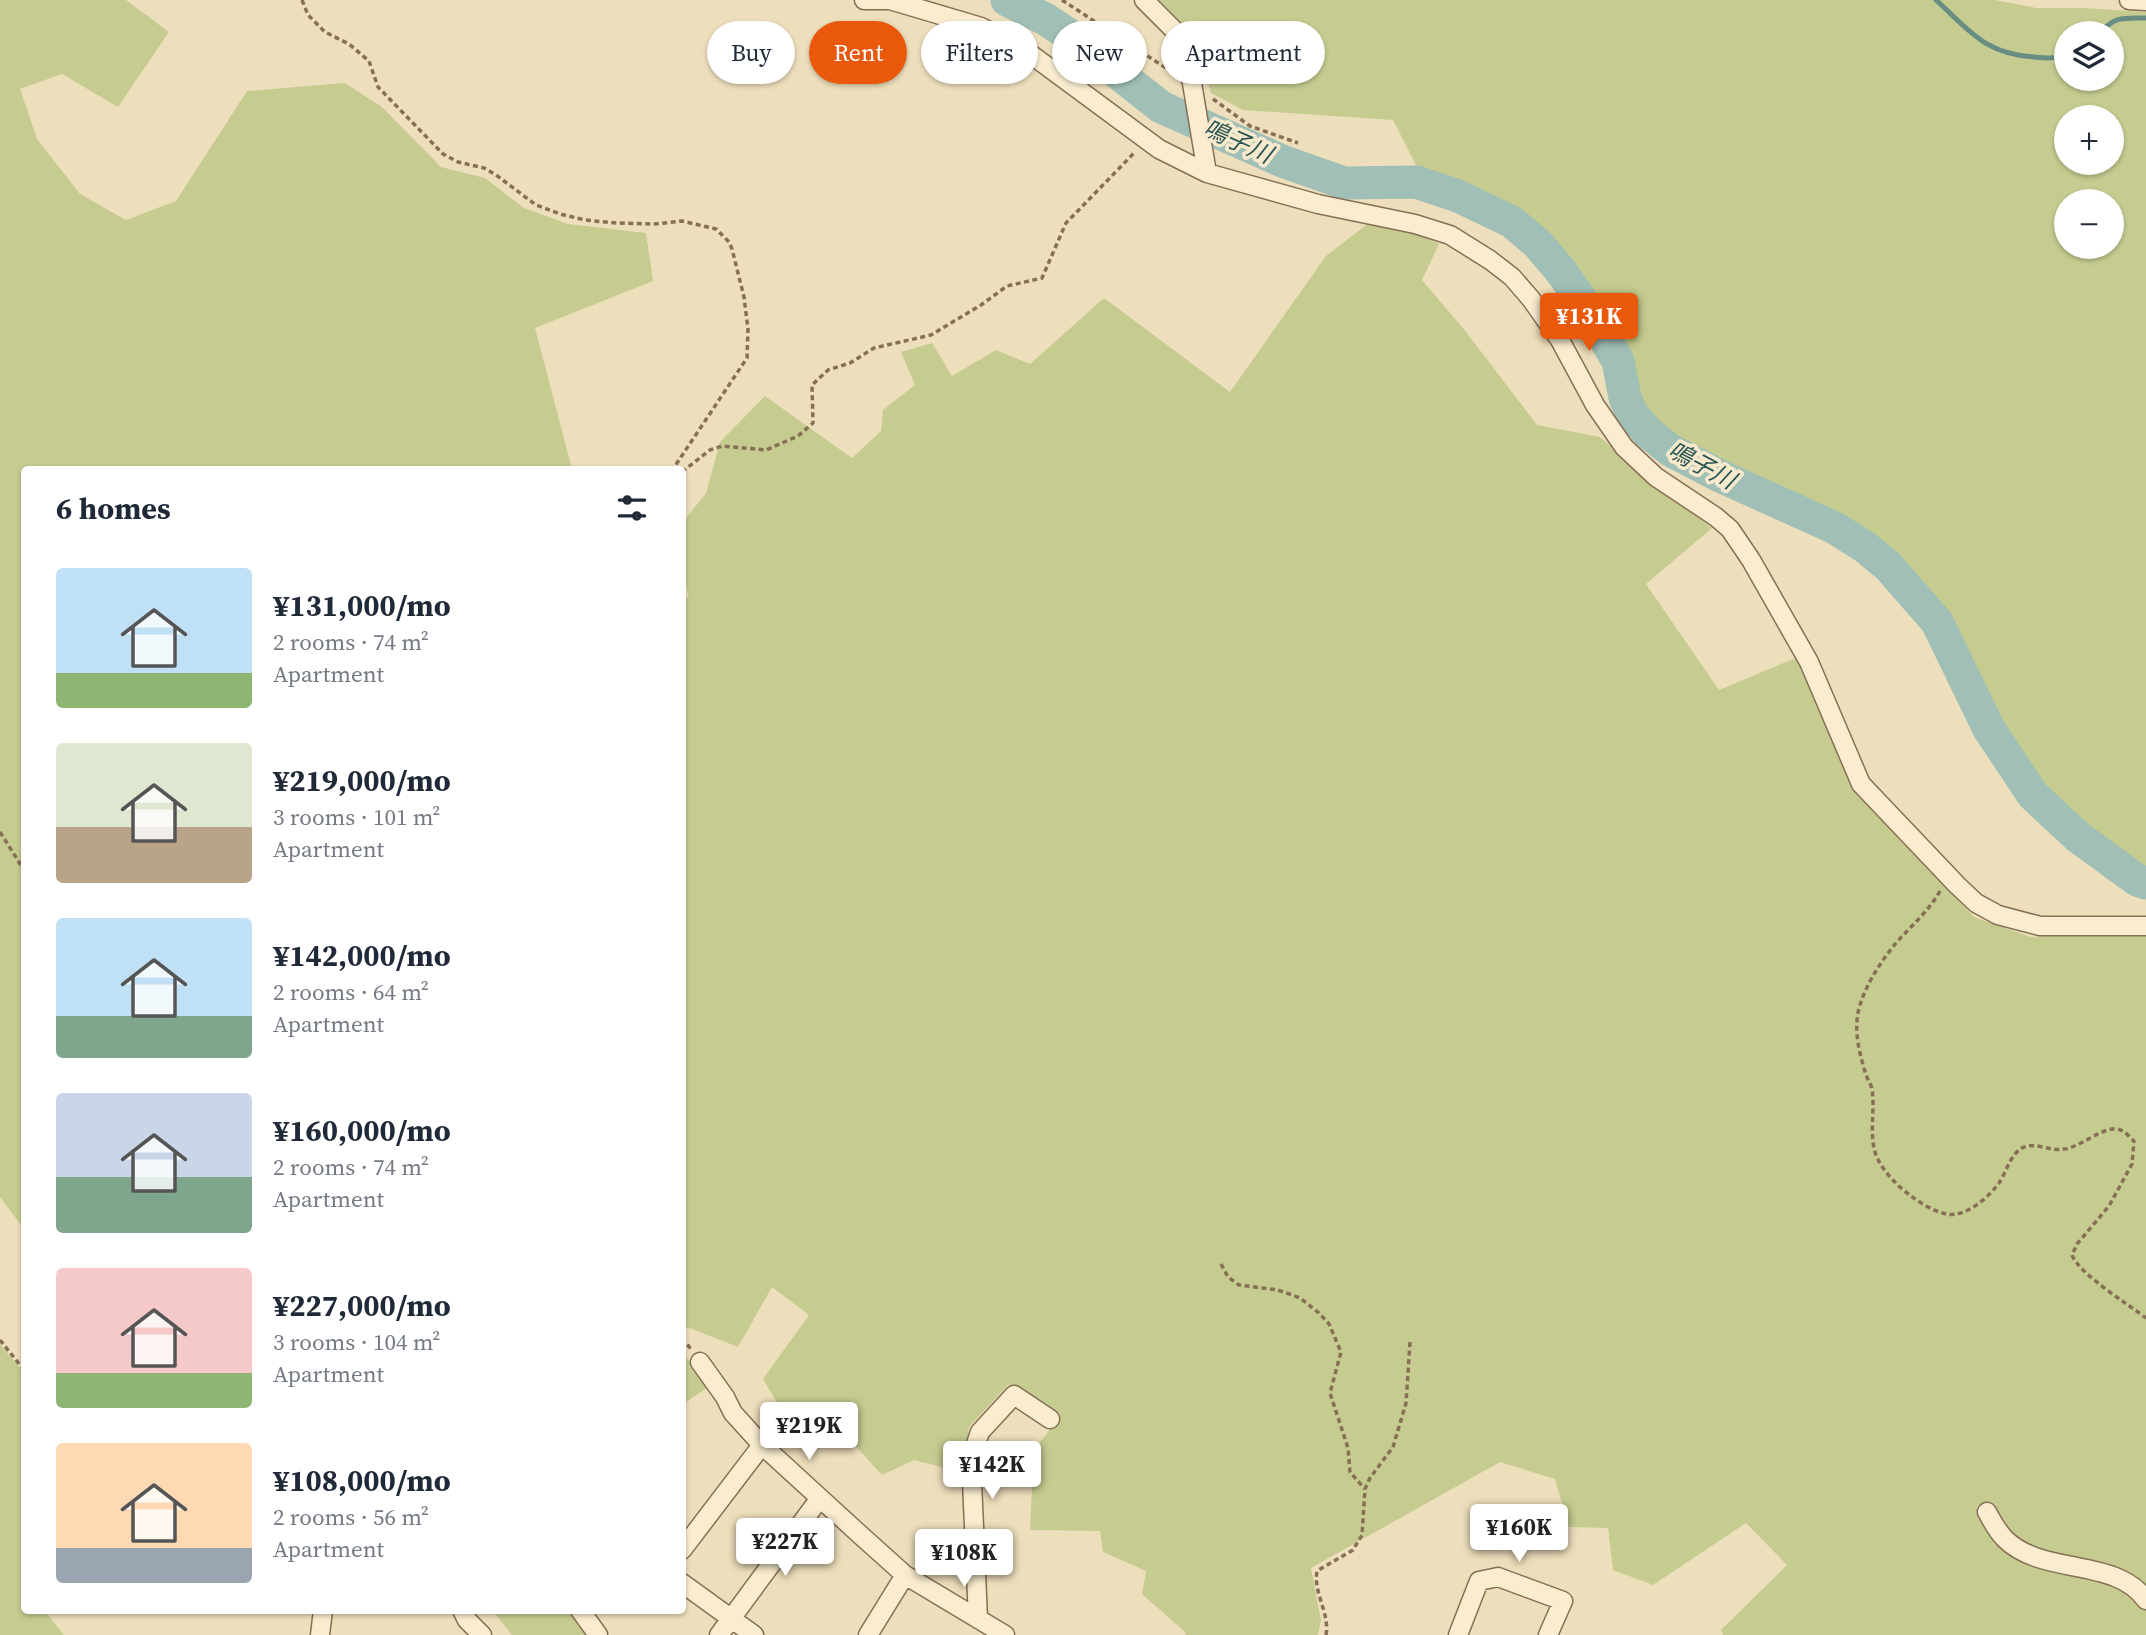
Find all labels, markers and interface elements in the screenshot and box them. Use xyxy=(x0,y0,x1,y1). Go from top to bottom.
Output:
chip: Buy xyxy=(707,21,795,84)
chip: Rent xyxy=(809,21,907,84)
chip: Filters xyxy=(921,21,1038,84)
chip: New xyxy=(1052,21,1147,84)
chip: Apartment xyxy=(1161,21,1325,84)
map controls xyxy=(2054,21,2124,259)
button: layers xyxy=(2054,21,2124,91)
button: + xyxy=(2054,105,2124,175)
water label: 鳴子川 xyxy=(1198,111,1280,172)
button: − xyxy=(2054,189,2124,259)
pin: ¥131K xyxy=(1540,294,1638,353)
text: ¥131K xyxy=(1556,300,1622,332)
water label: 鳴子川 xyxy=(1662,434,1744,498)
text: 6 homes xyxy=(56,488,171,529)
icon: filters xyxy=(613,489,651,527)
text: ¥131,000/mo xyxy=(273,585,451,626)
icon: home xyxy=(112,596,196,680)
text: 2 rooms · 74 m² xyxy=(273,626,429,658)
text: Apartment xyxy=(273,658,384,690)
text: ¥219,000/mo xyxy=(273,760,451,801)
icon: home xyxy=(112,771,196,855)
text: 3 rooms · 101 m² xyxy=(273,801,440,833)
text: Apartment xyxy=(273,833,384,865)
text: ¥142,000/mo xyxy=(273,935,451,976)
icon: home xyxy=(112,946,196,1030)
text: 2 rooms · 64 m² xyxy=(273,976,429,1008)
text: Apartment xyxy=(273,1008,384,1040)
text: ¥160,000/mo xyxy=(273,1110,451,1151)
icon: home xyxy=(112,1121,196,1205)
text: 2 rooms · 74 m² xyxy=(273,1151,429,1183)
text: Apartment xyxy=(273,1183,384,1215)
text: ¥227,000/mo xyxy=(273,1285,451,1326)
icon: home xyxy=(112,1296,196,1380)
text: 3 rooms · 104 m² xyxy=(273,1326,440,1358)
text: Apartment xyxy=(273,1358,384,1390)
pin: ¥219K xyxy=(760,1402,858,1462)
text: ¥219K xyxy=(776,1409,842,1441)
pin: ¥142K xyxy=(943,1442,1041,1501)
text: ¥142K xyxy=(959,1448,1025,1480)
text: ¥108,000/mo xyxy=(273,1460,451,1501)
icon: home xyxy=(112,1471,196,1555)
text: 2 rooms · 56 m² xyxy=(273,1501,429,1533)
pin: ¥160K xyxy=(1470,1504,1568,1564)
text: ¥160K xyxy=(1486,1511,1552,1543)
pin: ¥227K xyxy=(736,1518,834,1578)
text: ¥227K xyxy=(752,1525,818,1557)
pin: ¥108K xyxy=(915,1530,1013,1589)
text: Apartment xyxy=(273,1533,384,1565)
text: ¥108K xyxy=(931,1536,997,1568)

